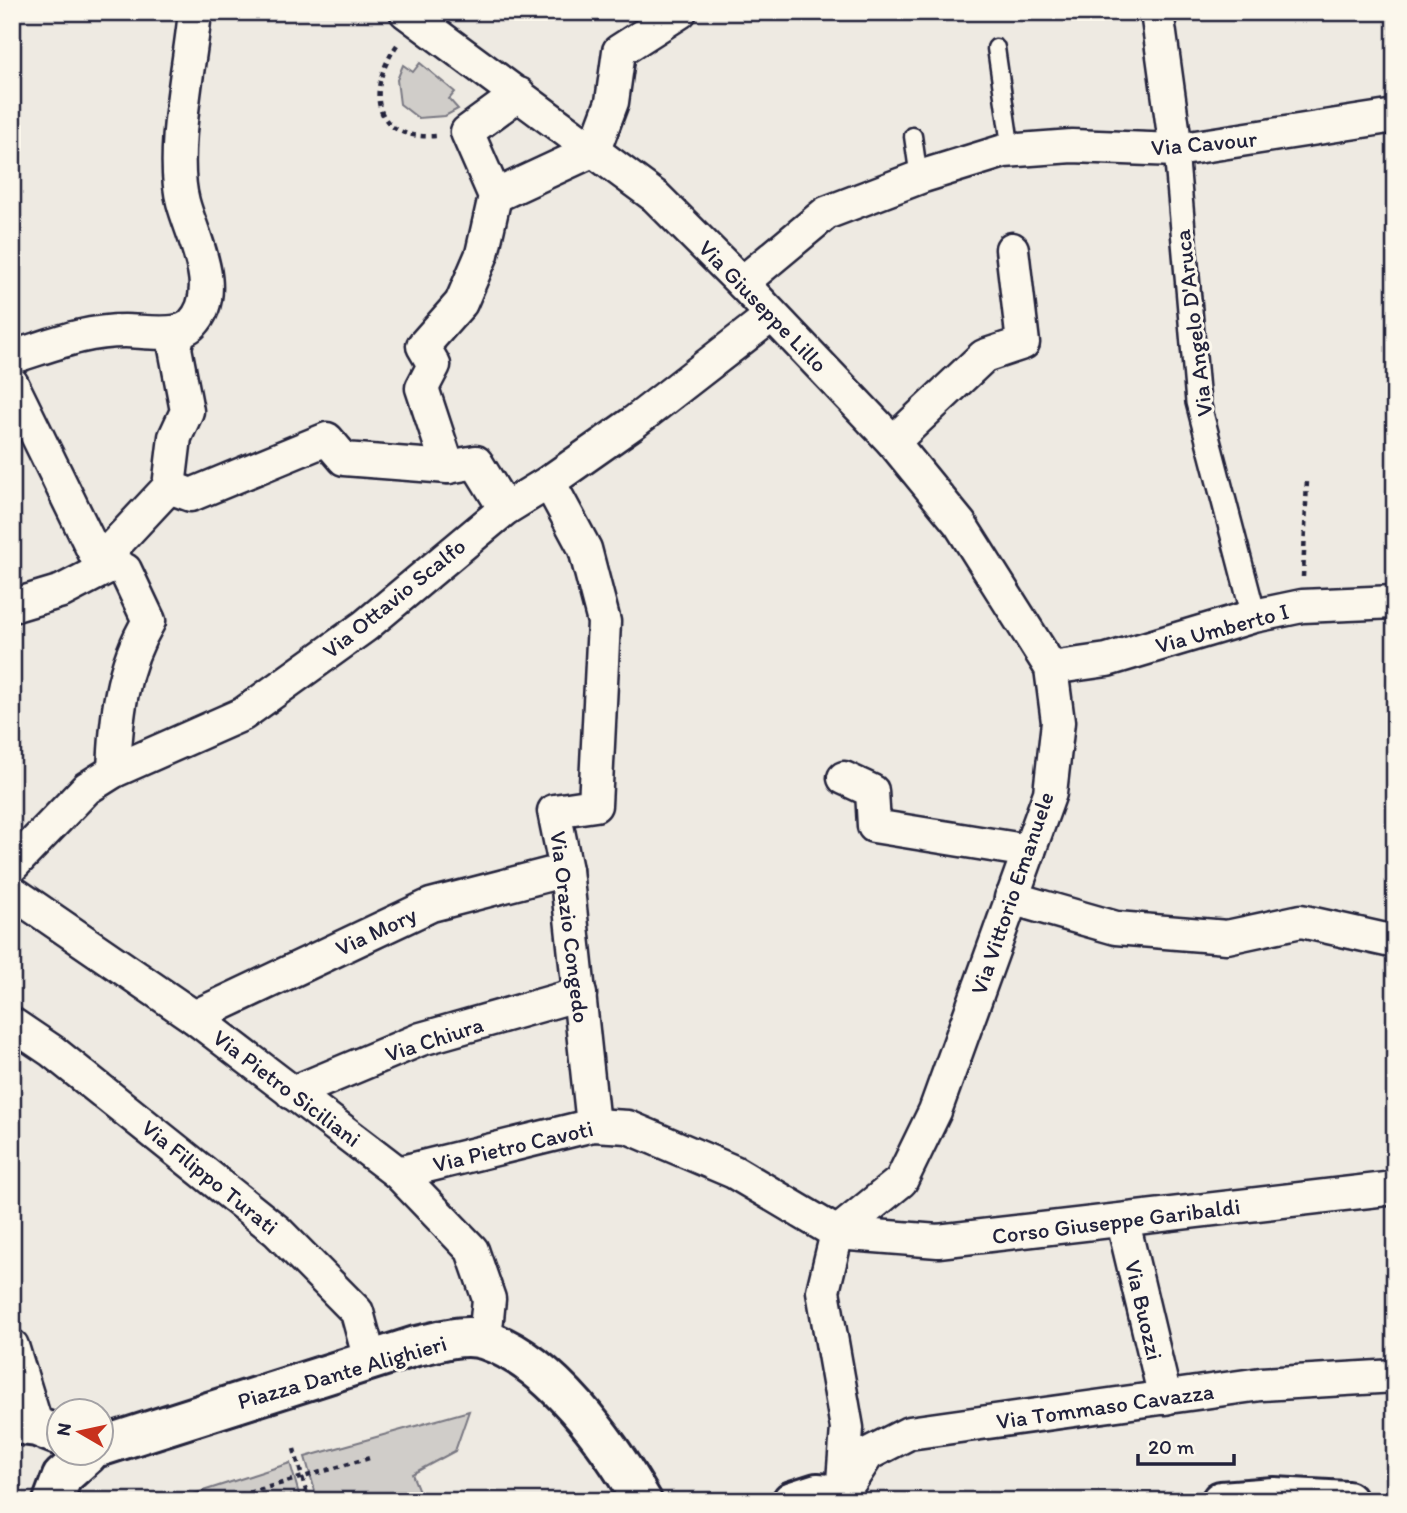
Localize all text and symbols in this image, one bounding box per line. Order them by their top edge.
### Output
street label: Via Cavour [1150,124,1258,162]
street label: Via Angelo D'Aruca [1168,228,1218,418]
street label: Via Giuseppe Lillo [693,234,833,378]
street label: Via Ottavio Scalfo [317,532,471,664]
street label: Via Umberto I [1152,597,1292,659]
street label: Via Vittorio Emanuele [964,788,1060,998]
street label: Via Orazio Congedo [544,829,596,1025]
street label: Via Mory [331,900,421,962]
street label: Via Chiura [381,1010,487,1068]
street label: Via Pietro Siciliani [208,1023,366,1153]
street label: Via Filippo Turati [136,1113,284,1241]
street label: Via Pietro Cavoti [430,1114,596,1178]
street label: Corso Giuseppe Garibaldi [990,1192,1242,1250]
street label: Via Buozzi [1119,1257,1169,1363]
street label: Piazza Dante Alighieri [234,1329,450,1415]
street label: Via Tommaso Cavazza [994,1377,1216,1435]
north arrow [46,1398,116,1468]
text: N [51,1421,76,1438]
scale bar [1138,1422,1234,1466]
text: 20 m [1148,1434,1195,1459]

